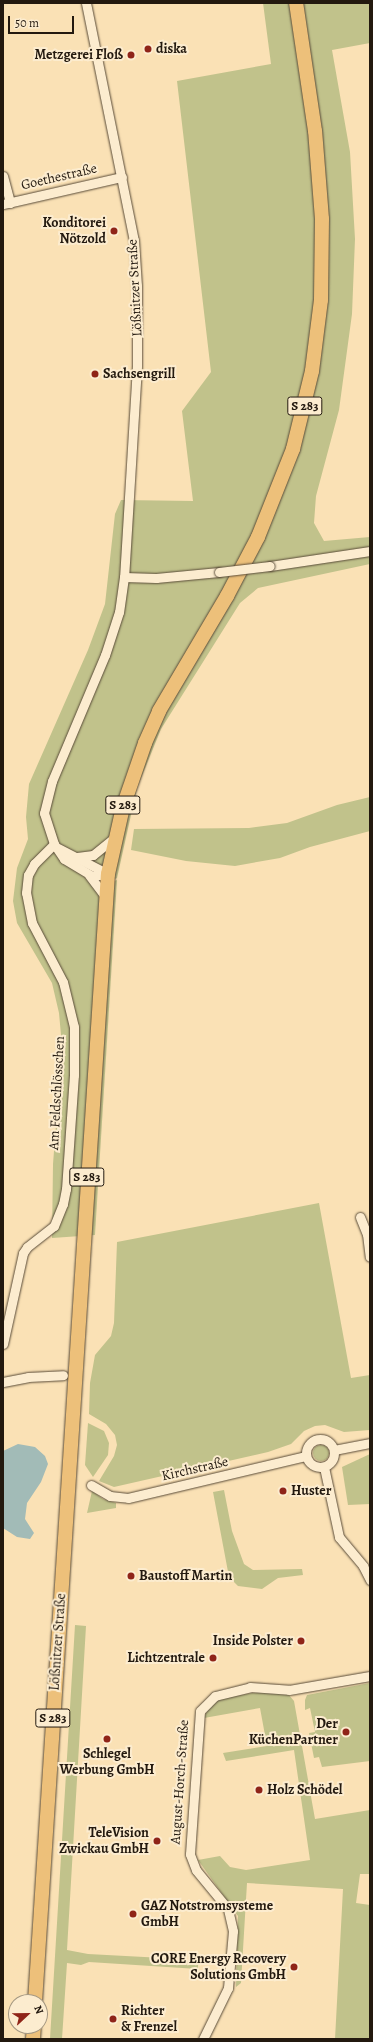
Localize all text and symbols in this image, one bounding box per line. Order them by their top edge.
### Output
scale bar [10,8,76,34]
text: 50 m [15,15,39,31]
place label: diska [156,41,187,57]
marker: diska [143,44,153,54]
place label: Metzgerei Floß [34,47,123,63]
marker: Metzgerei Floß [126,50,136,60]
street label: Goethestraße [19,160,99,194]
place label: Konditorei Nötzold [43,215,106,248]
marker: Konditorei Nötzold [109,226,119,236]
street label: Lößnitzer Straße [124,239,146,337]
place label: Sachsengrill [103,366,175,382]
marker: Sachsengrill [90,369,100,379]
road number: S 283 [287,395,323,417]
road number: S 283 [105,794,141,816]
street label: Am Feldschlösschen [46,1036,68,1150]
road number: S 283 [69,1166,105,1188]
street label: Kirchstraße [160,1453,230,1485]
place label: Huster [291,1483,332,1499]
marker: Huster [278,1486,288,1496]
place label: Baustoff Martin [139,1568,232,1584]
marker: Baustoff Martin [126,1571,136,1581]
street label: Lößnitzer Straße [46,1593,70,1691]
place label: Inside Polster [213,1633,293,1649]
marker: Inside Polster [296,1636,306,1646]
place label: Lichtzentrale [127,1650,205,1666]
marker: Lichtzentrale [208,1653,218,1663]
road number: S 283 [35,1707,71,1729]
place label: Der KüchenPartner [249,1716,338,1748]
street label: August-Horch-Straße [167,1719,193,1845]
marker: Der KüchenPartner [341,1727,351,1737]
marker: Schlegel Werbung GmbH [102,1734,112,1744]
place label: Schlegel Werbung GmbH [60,1746,154,1778]
place label: Holz Schödel [267,1782,342,1798]
marker: Holz Schödel [254,1785,264,1795]
place label: TeleVision Zwickau GmbH [59,1825,149,1858]
marker: TeleVision Zwickau GmbH [152,1836,162,1846]
place label: GAZ Notstromsysteme GmbH [141,1898,273,1930]
marker: GAZ Notstromsysteme GmbH [128,1909,138,1919]
place label: CORE Energy Recovery Solutions GmbH [151,1951,286,1984]
marker: CORE Energy Recovery Solutions GmbH [289,1962,299,1972]
north arrow [8,1994,48,2034]
text: N [30,2003,47,2016]
place label: Richter & Frenzel [121,2003,177,2036]
marker: Richter & Frenzel [108,2014,118,2024]

